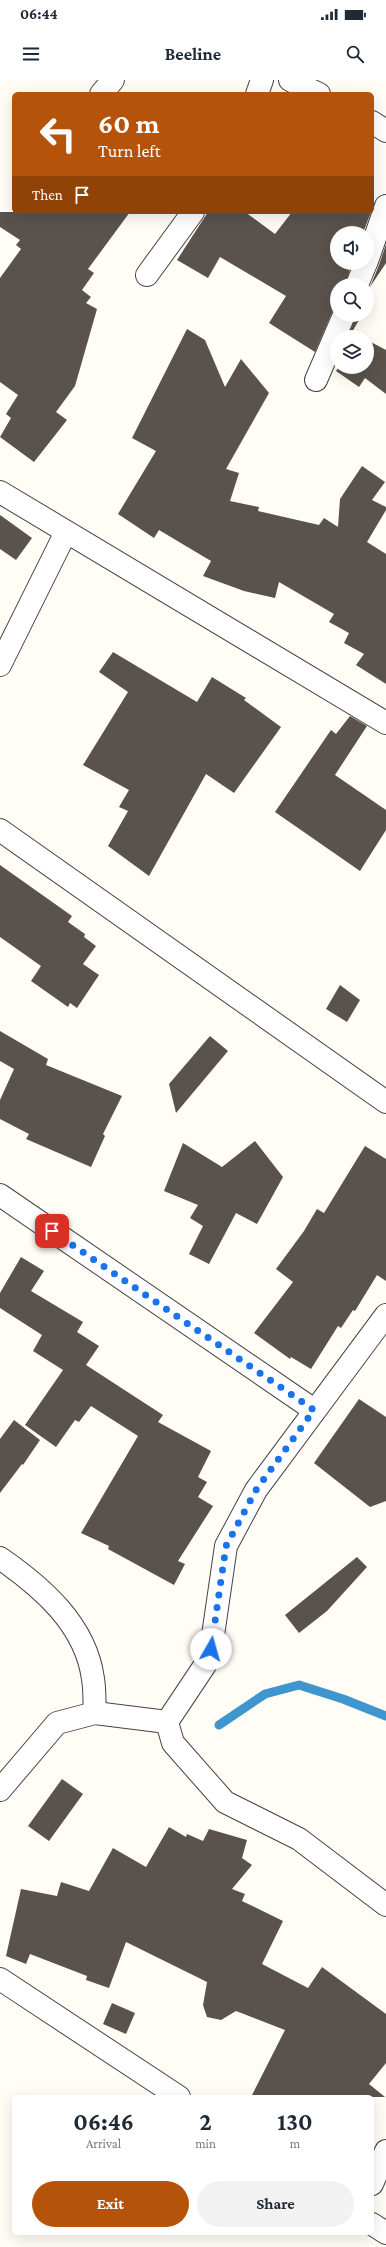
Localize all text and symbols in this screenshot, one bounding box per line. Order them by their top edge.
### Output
text: 06:44 [20,6,58,22]
icon: menu [20,43,42,65]
icon: search [344,43,366,65]
text: Beeline [165,44,221,64]
icon: left [32,108,84,160]
text: 60 m [98,108,159,139]
text: Turn left [98,141,161,161]
icon: arrive [71,184,93,206]
text: Then [32,187,63,203]
map controls [330,226,374,374]
button: sound [330,226,374,270]
button: search [330,278,374,322]
button: layers [330,330,374,374]
pin [35,1214,69,1248]
icon: arrive [41,1220,63,1242]
position arrow [190,1628,232,1670]
text: 06:46 [73,2108,134,2135]
text: 2 [199,2108,212,2135]
text: 130 [277,2108,313,2135]
text: Arrival [86,2136,121,2151]
text: min [195,2136,216,2151]
text: m [290,2136,300,2151]
button: Exit [32,2181,189,2227]
button: Share [197,2181,354,2227]

